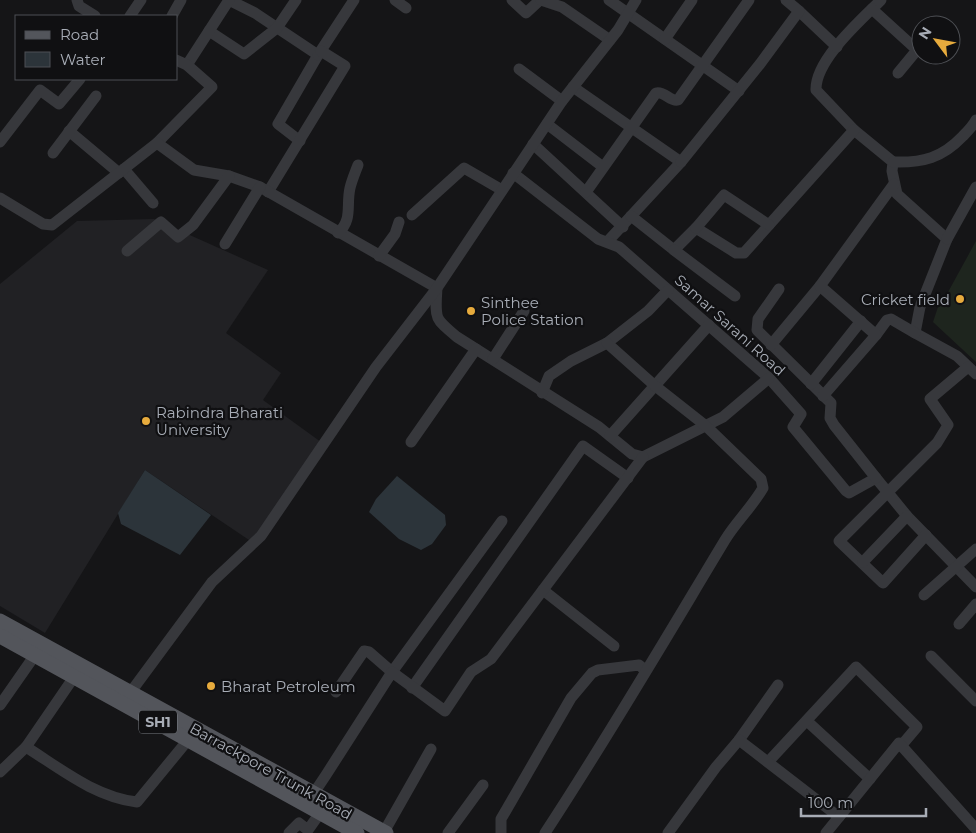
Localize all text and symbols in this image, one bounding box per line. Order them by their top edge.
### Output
legend [15,15,178,80]
north arrow [911,15,961,65]
text: N [914,24,936,43]
text: Road [60,25,99,44]
text: Water [60,50,106,69]
street label: Samar Sarani Road [671,270,789,380]
place label: Cricket field [861,290,950,309]
place label: Sinthee Police Station [481,293,584,329]
marker: Cricket field [954,293,966,305]
marker: Sinthee Police Station [465,305,477,317]
place label: Rabindra Bharati University [156,403,283,439]
marker: Rabindra Bharati University [140,415,152,427]
place label: Bharat Petroleum [221,677,356,696]
marker: Bharat Petroleum [205,680,217,692]
road number: SH1 [139,710,177,734]
street label: Barrackpore Trunk Road [187,718,355,824]
scale bar [801,786,926,818]
text: 100 m [808,793,853,812]

